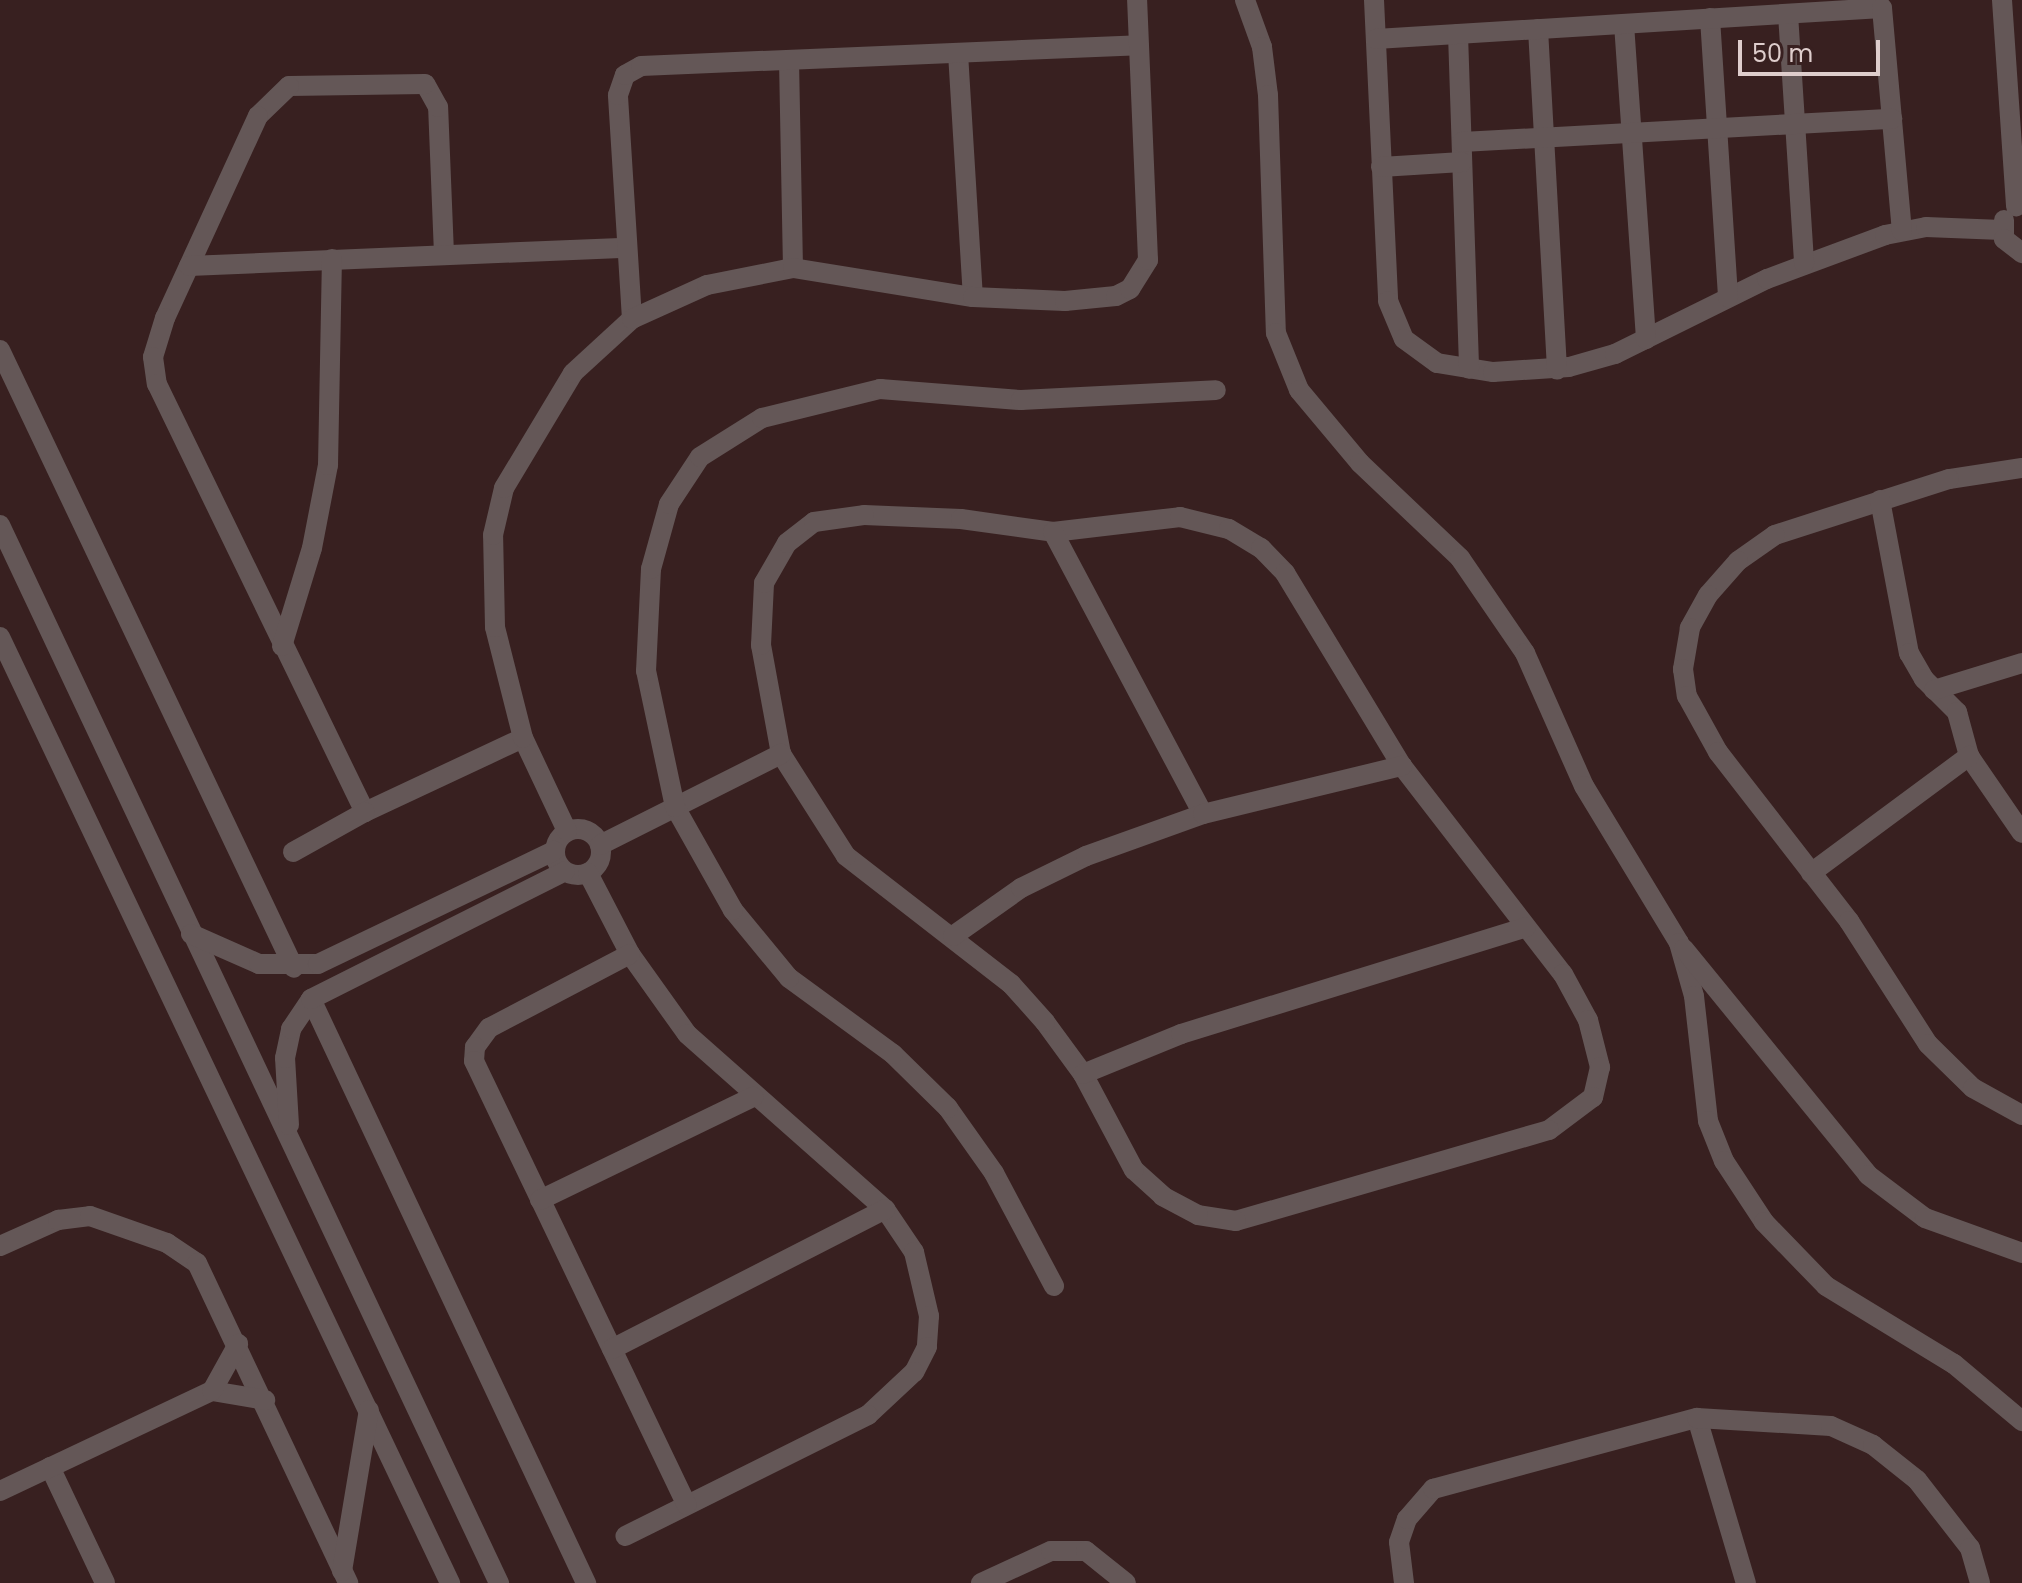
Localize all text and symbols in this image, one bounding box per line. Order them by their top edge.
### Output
scale bar [1742,24,1884,74]
text: 50 m [1752,37,1813,70]

